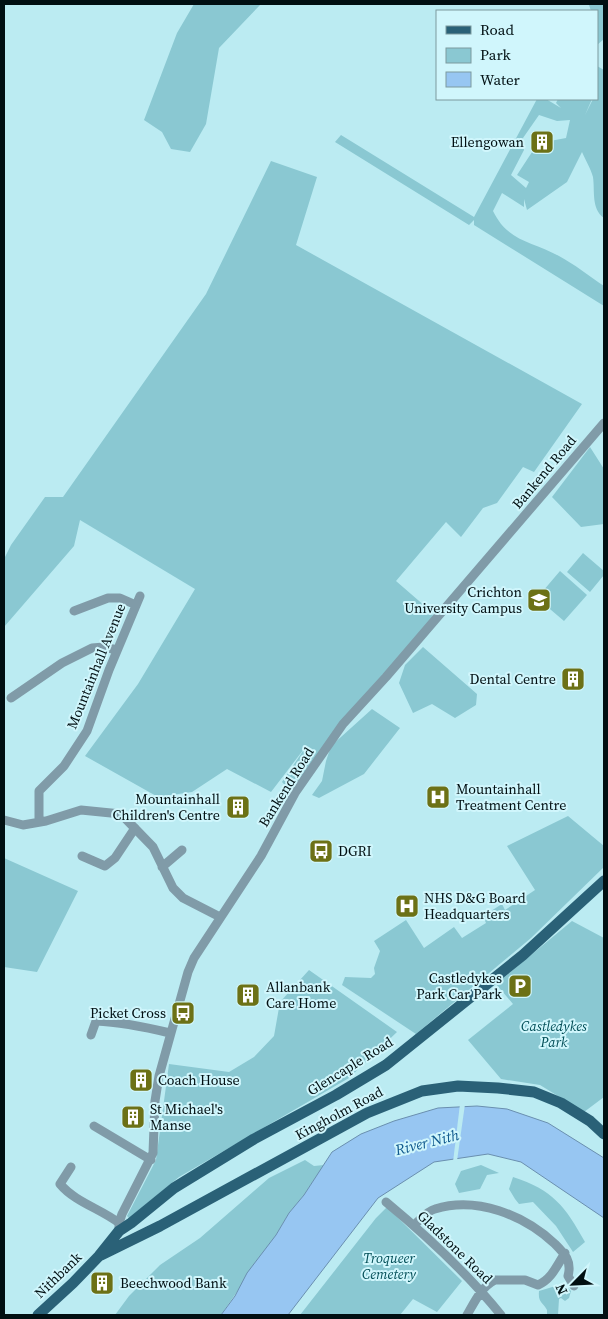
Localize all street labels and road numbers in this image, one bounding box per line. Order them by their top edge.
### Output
street label: Bankend Road [507,431,581,513]
street label: Mountainhall Avenue [62,600,130,732]
street label: Bankend Road [254,743,318,831]
street label: Glencaple Road [303,1032,397,1100]
street label: Kingholm Road [292,1081,386,1145]
street label: Gladstone Road [413,1206,497,1288]
street label: Nithbank [30,1247,86,1303]

